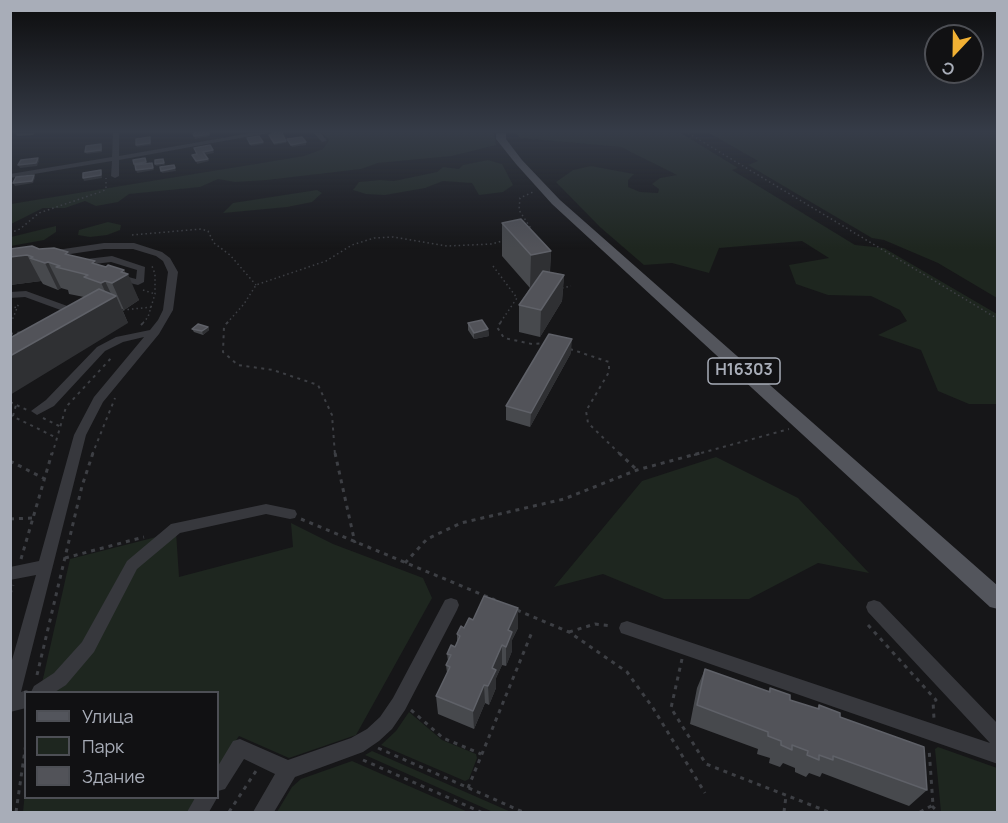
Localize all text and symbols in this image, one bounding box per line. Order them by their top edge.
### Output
north arrow [924,24,984,84]
text: С [938,56,958,81]
road number: Н16303 [708,358,780,384]
legend [24,691,219,799]
text: Улица [82,704,134,728]
text: Парк [82,734,124,758]
text: Здание [82,764,145,788]

